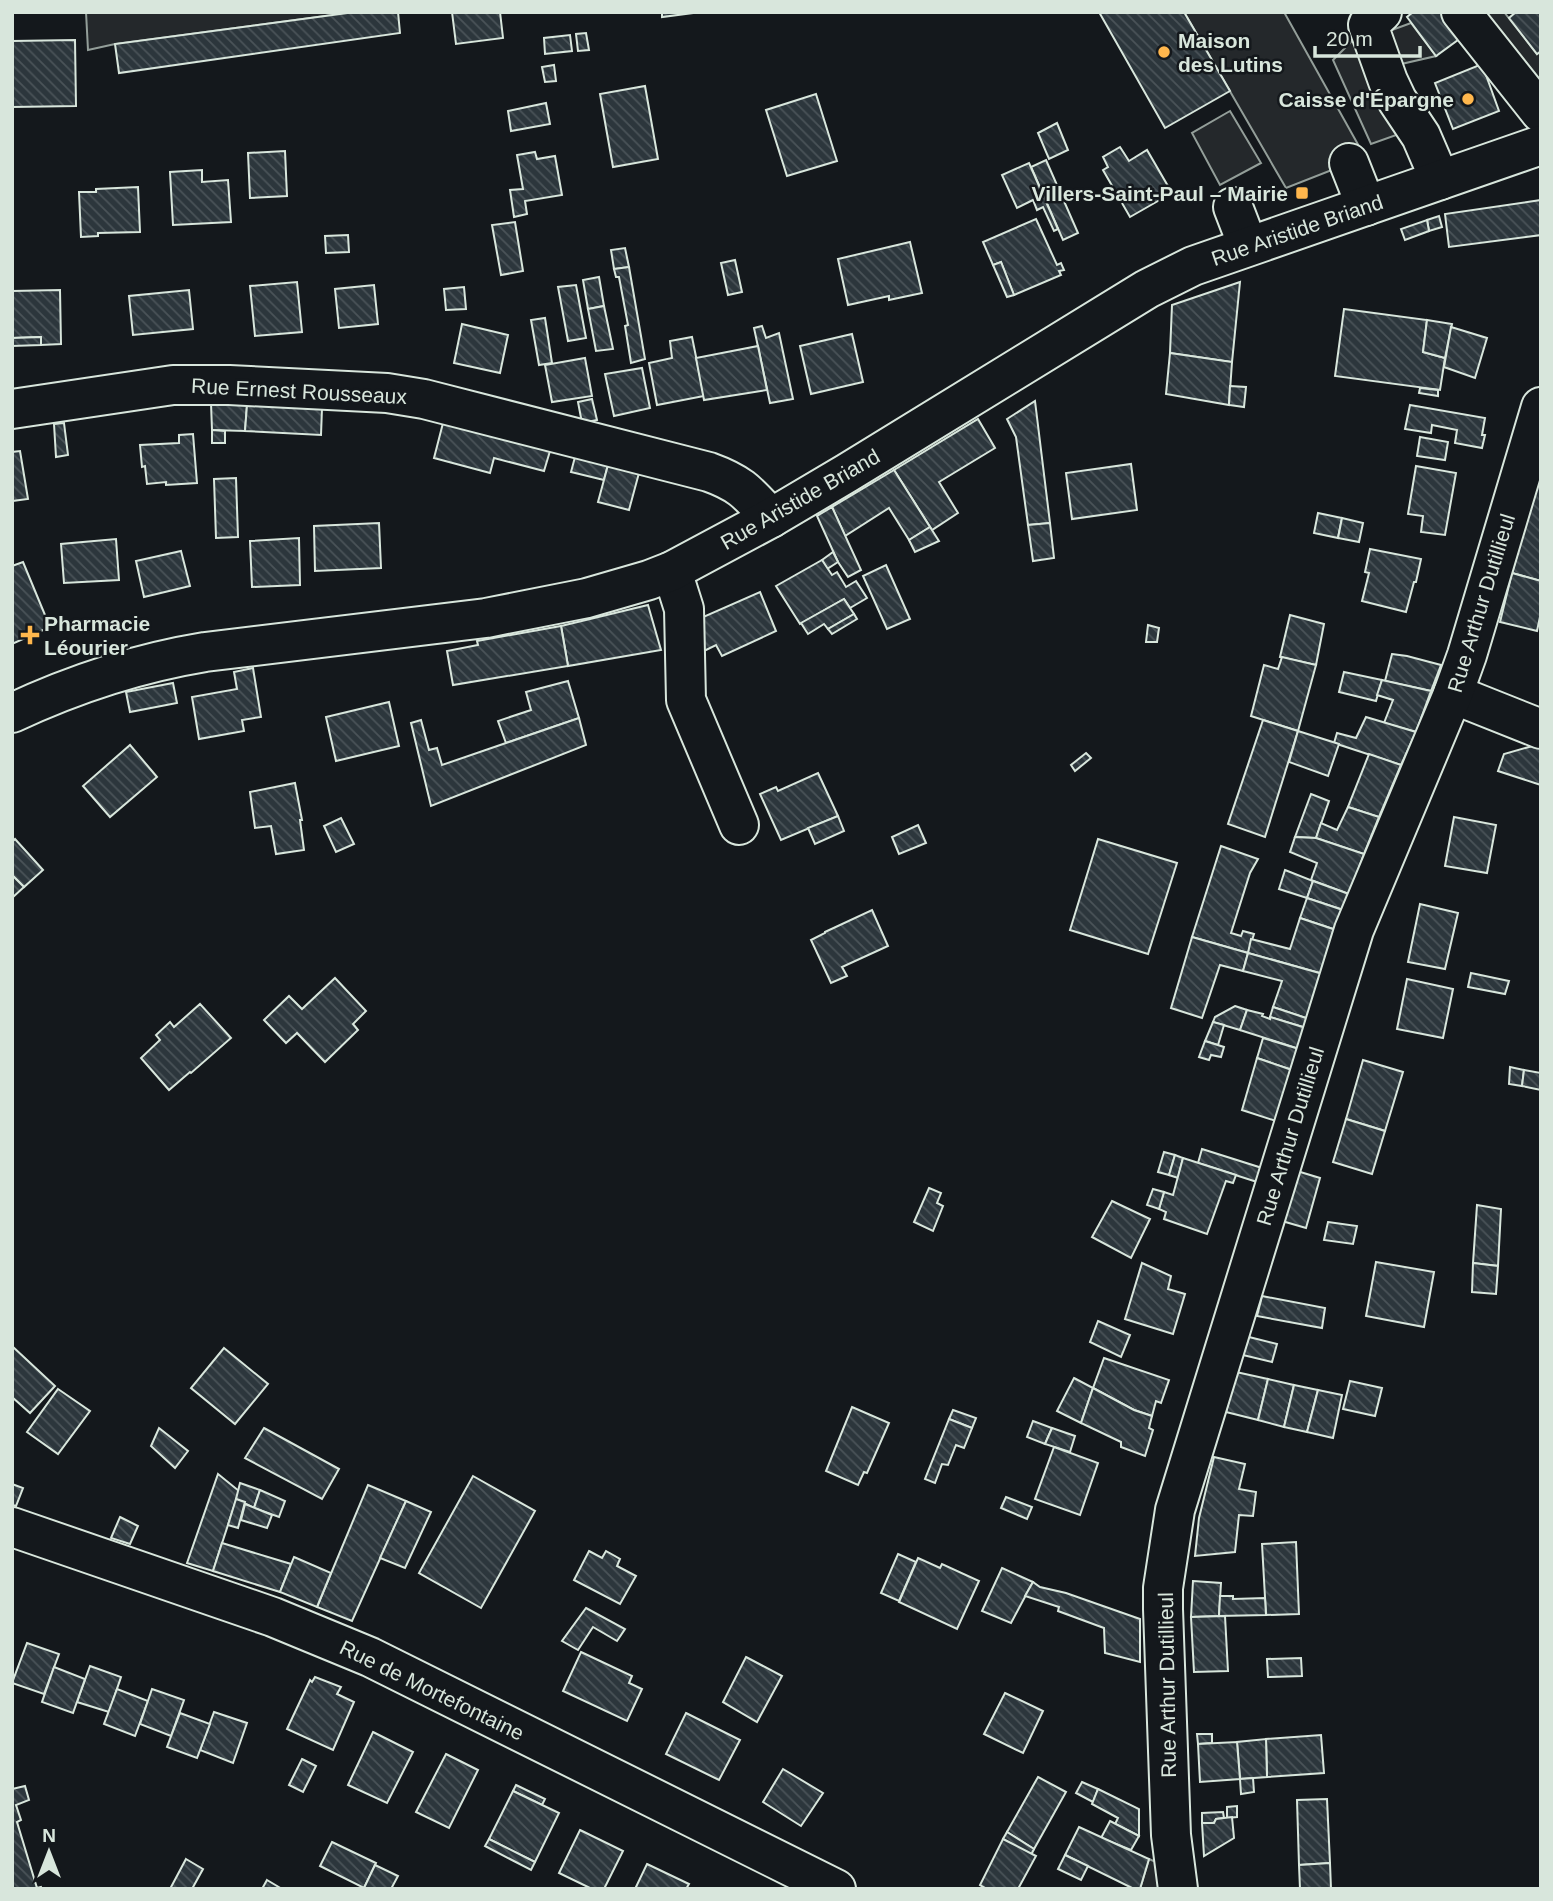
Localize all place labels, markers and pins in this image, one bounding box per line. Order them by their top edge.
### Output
place label: Maison des Lutins [1178,29,1283,76]
marker: Maison des Lutins [1156,44,1172,60]
place label: Caisse d'Épargne [1279,88,1454,111]
marker: Caisse d'Épargne [1460,91,1476,107]
place label: Villers-Saint-Paul – Mairie [1032,182,1288,205]
marker: Villers-Saint-Paul – Mairie [1294,185,1310,201]
place label: Pharmacie Léourier [44,612,150,659]
marker: Pharmacie Léourier [22,627,38,643]

